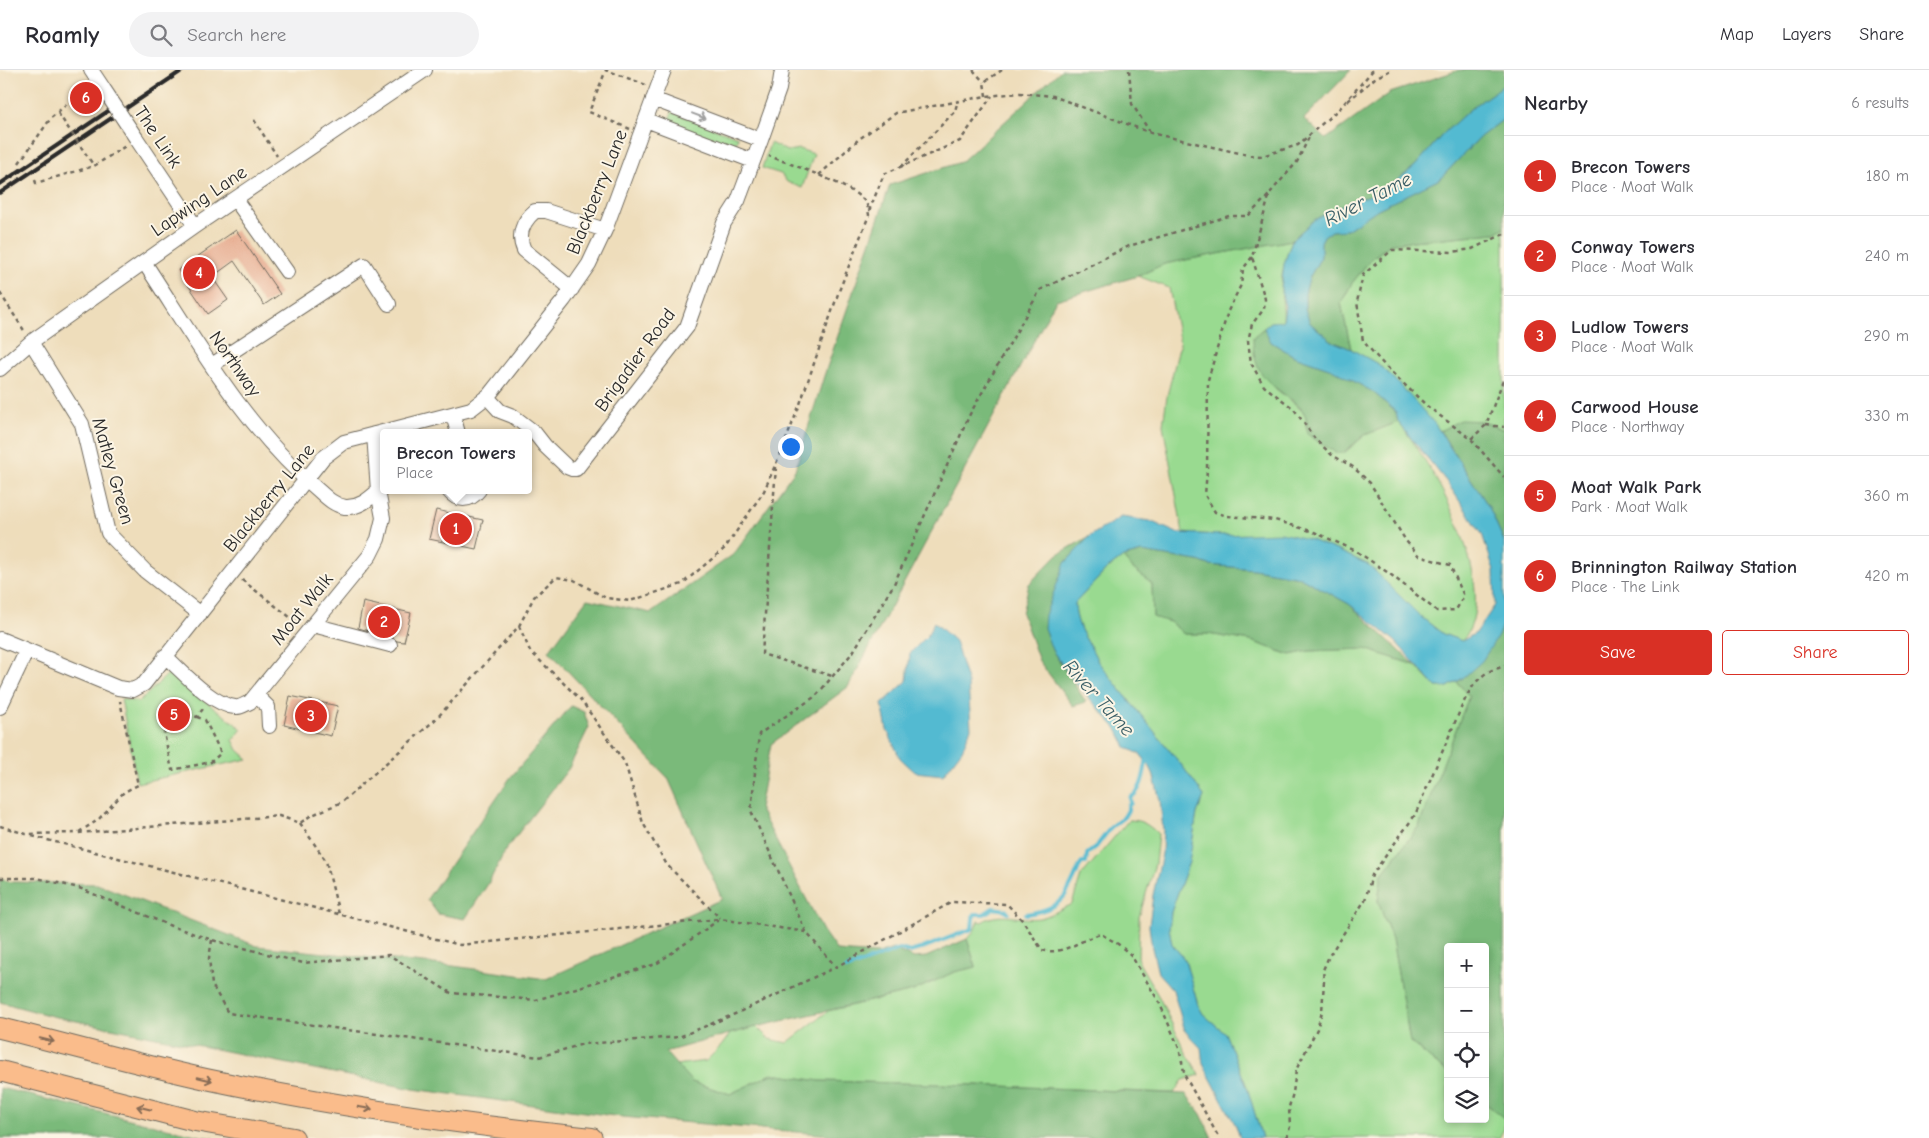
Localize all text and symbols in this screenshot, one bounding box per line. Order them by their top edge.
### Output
search box [129,12,479,57]
text: Roamly [25,21,99,49]
icon: search [147,21,175,49]
text: Search here [187,24,286,46]
text: Map [1720,24,1754,45]
text: Layers [1782,24,1831,45]
text: Share [1859,24,1904,45]
pin: 6 [70,79,102,117]
text: Nearby [1524,91,1588,115]
text: 6 results [1851,94,1909,112]
street label: The Link [129,102,187,173]
one-way arrow [691,112,706,121]
street label: Blackberry Lane [562,126,632,258]
text: Brecon Towers [1571,156,1690,178]
street label: Lapwing Lane [147,161,251,241]
water label: River Tame [1320,167,1416,231]
text: 1 [1537,167,1543,185]
text: 180 m [1866,167,1909,185]
text: Place · Moat Walk [1571,178,1693,196]
text: Conway Towers [1571,236,1695,258]
text: 2 [1536,247,1544,265]
text: 240 m [1865,247,1909,265]
pin: 4 [183,254,215,292]
text: Place · Moat Walk [1571,258,1693,276]
street label: Brigadier Road [590,304,680,416]
text: Ludlow Towers [1571,316,1688,338]
street label: Northway [204,327,266,401]
text: 3 [1536,327,1544,345]
text: 290 m [1864,327,1909,345]
text: Place · Moat Walk [1571,338,1693,356]
text: Carwood House [1571,396,1698,418]
text: 4 [1536,407,1544,425]
text: 330 m [1864,407,1909,425]
street label: Matley Green [87,415,139,527]
text: Place · Northway [1571,418,1684,436]
popup [380,429,532,494]
your location [778,434,804,460]
street label: Blackberry Lane [219,440,319,556]
text: Brecon Towers [397,442,515,464]
text: Place [397,464,433,482]
text: Moat Walk Park [1571,476,1701,498]
text: 5 [1536,487,1544,505]
text: 360 m [1864,487,1909,505]
text: Park · Moat Walk [1571,498,1687,516]
pin: 1 [440,510,472,548]
text: Brinnington Railway Station [1571,556,1797,578]
text: 6 [1536,567,1544,585]
text: 420 m [1865,567,1909,585]
street label: Moat Walk [266,568,338,649]
text: Place · The Link [1571,578,1679,596]
pin: 2 [368,603,400,641]
button: Save [1524,630,1712,675]
button: Share [1722,630,1909,675]
water label: River Tame [1059,655,1139,741]
pin: 5 [158,696,190,734]
pin: 3 [295,697,327,735]
map controls [1444,943,1489,1123]
button: + [1444,943,1489,988]
button: − [1444,988,1489,1033]
button: locate [1444,1033,1489,1078]
one-way arrow [39,1036,55,1045]
one-way arrow [197,1075,213,1084]
button: layers [1444,1078,1489,1123]
one-way arrow [136,1102,152,1112]
one-way arrow [356,1104,372,1114]

